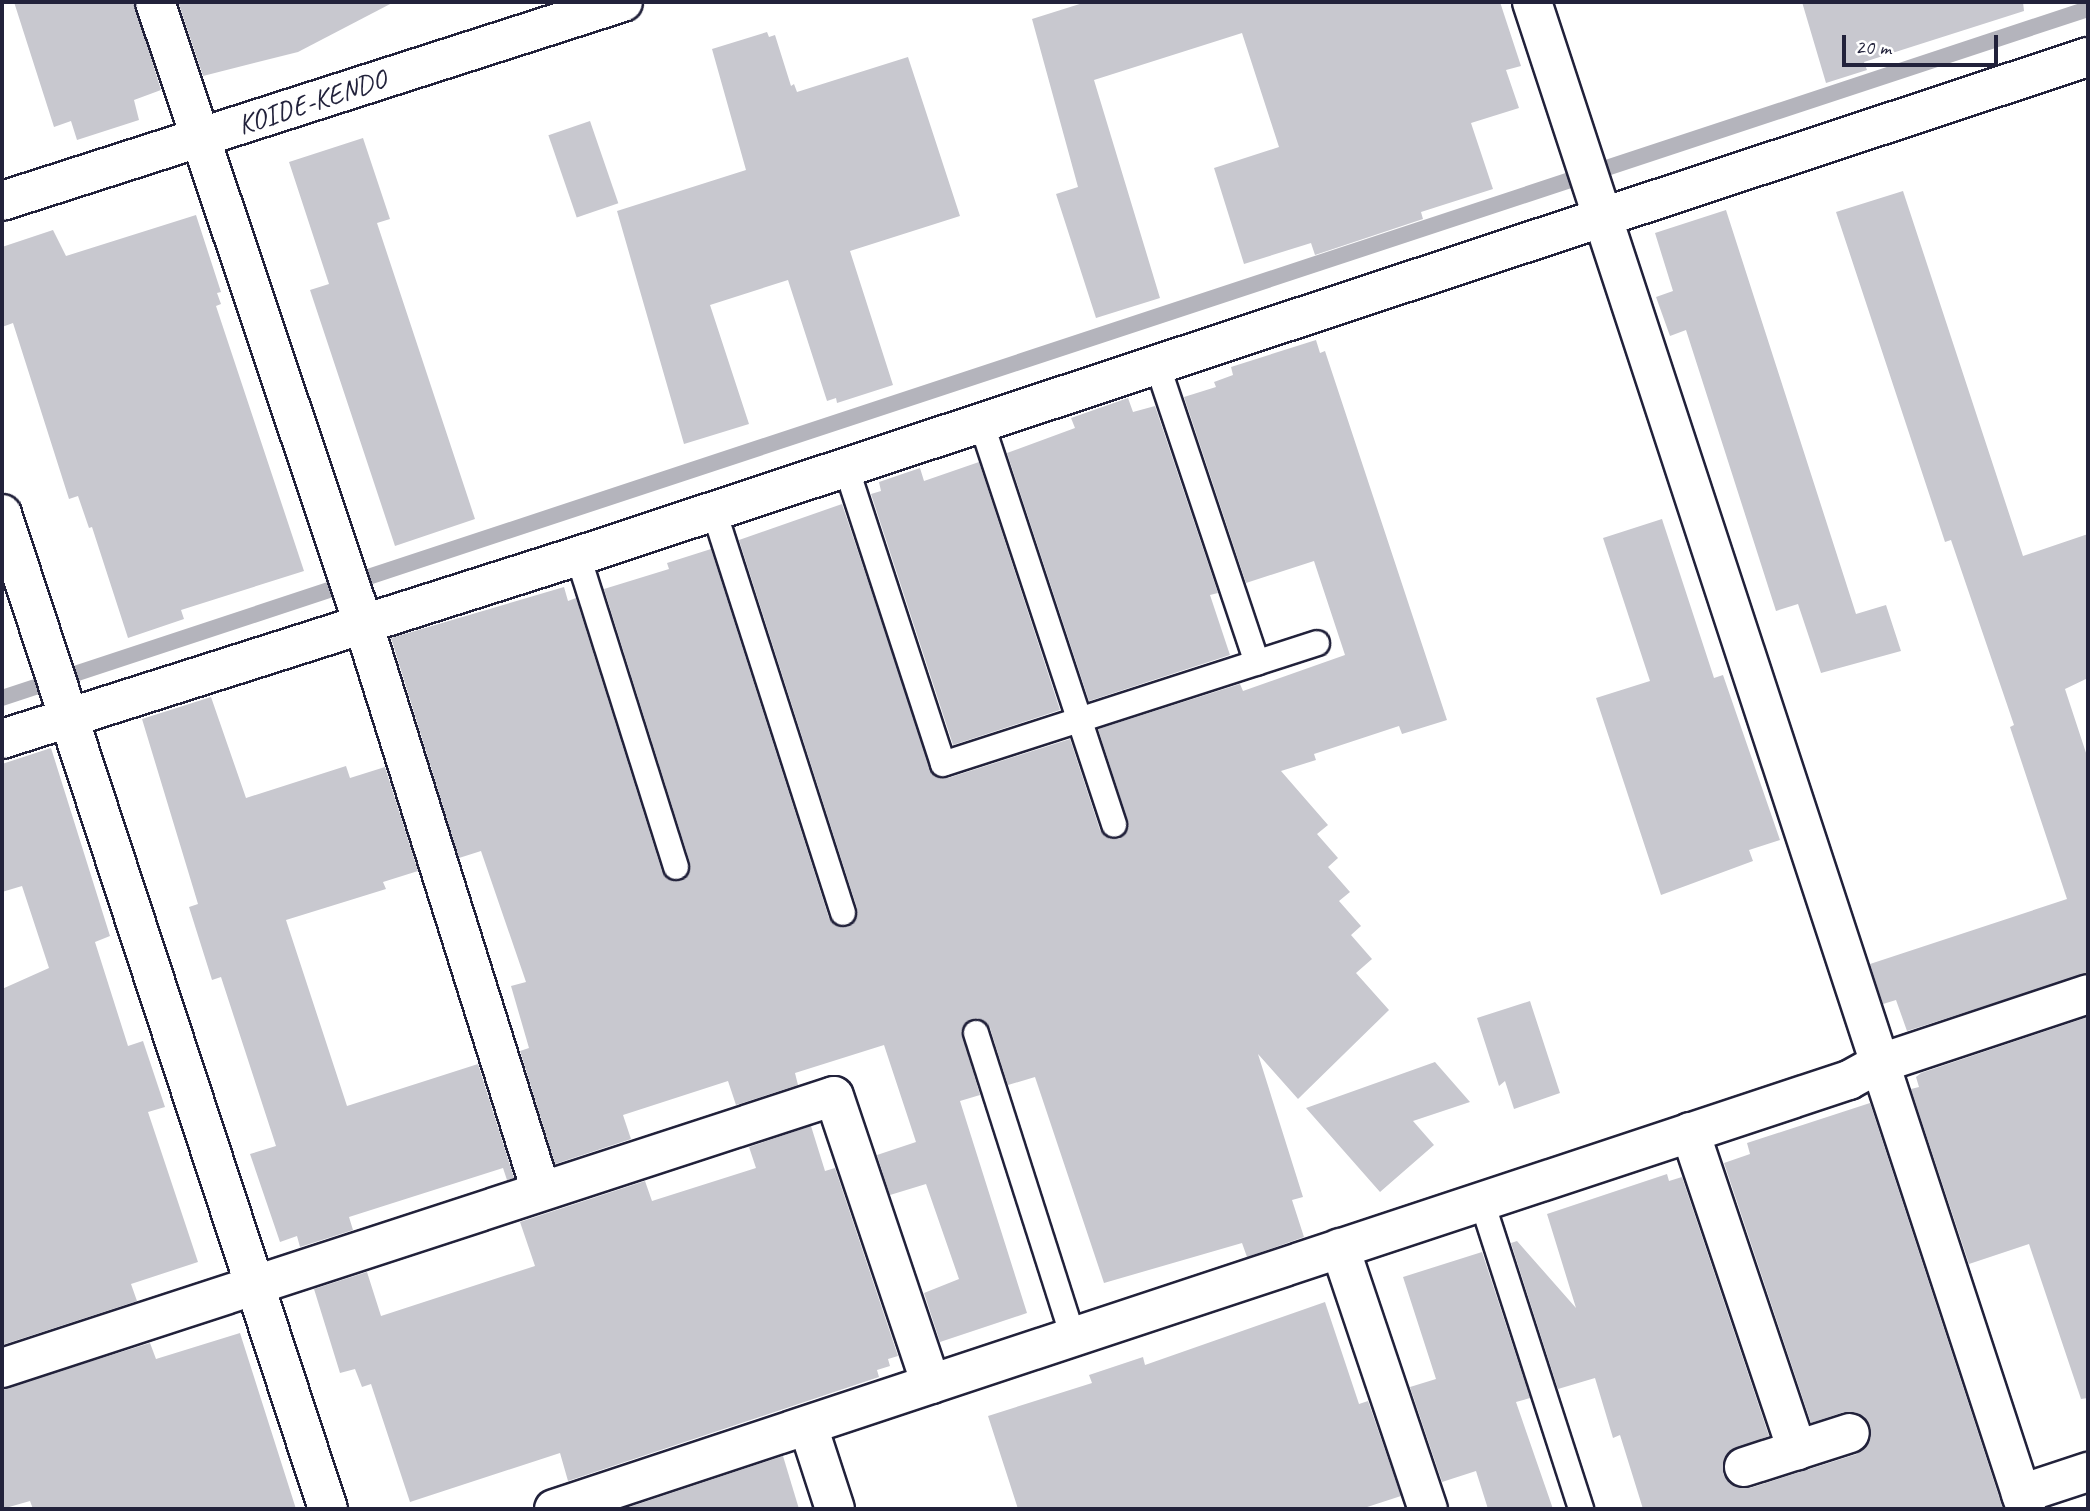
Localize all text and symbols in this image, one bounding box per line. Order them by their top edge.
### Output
scale bar [1845,21,2001,65]
text: 20 m [1855,34,1891,60]
street label: KOIDE-KENDO [234,62,390,142]

